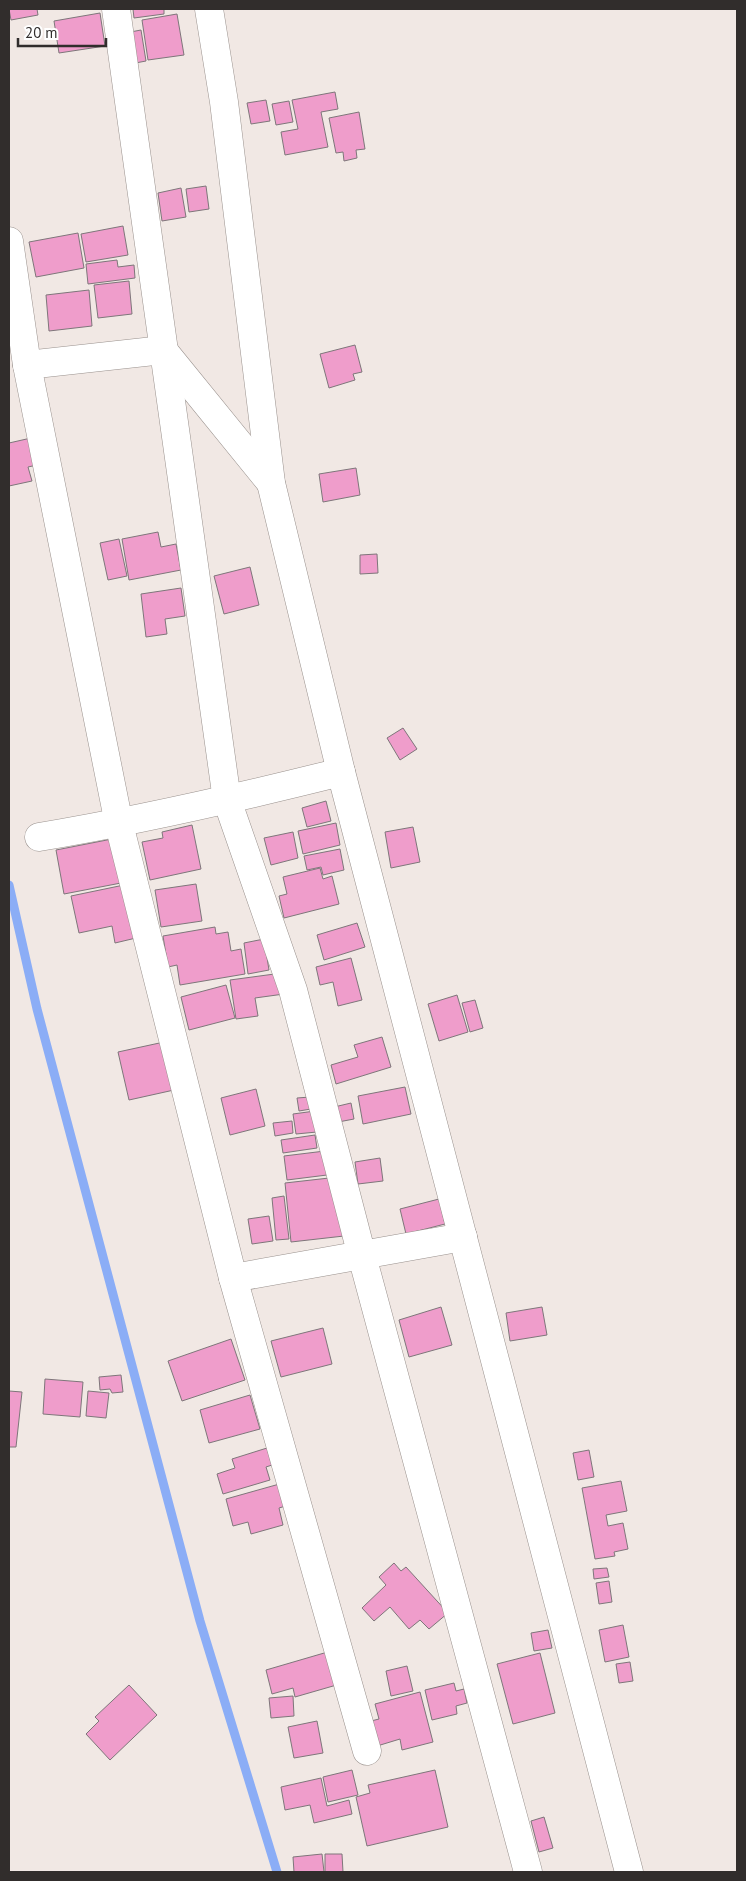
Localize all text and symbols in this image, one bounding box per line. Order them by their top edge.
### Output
scale bar [18,15,105,47]
text: 20 m [25,23,58,42]

